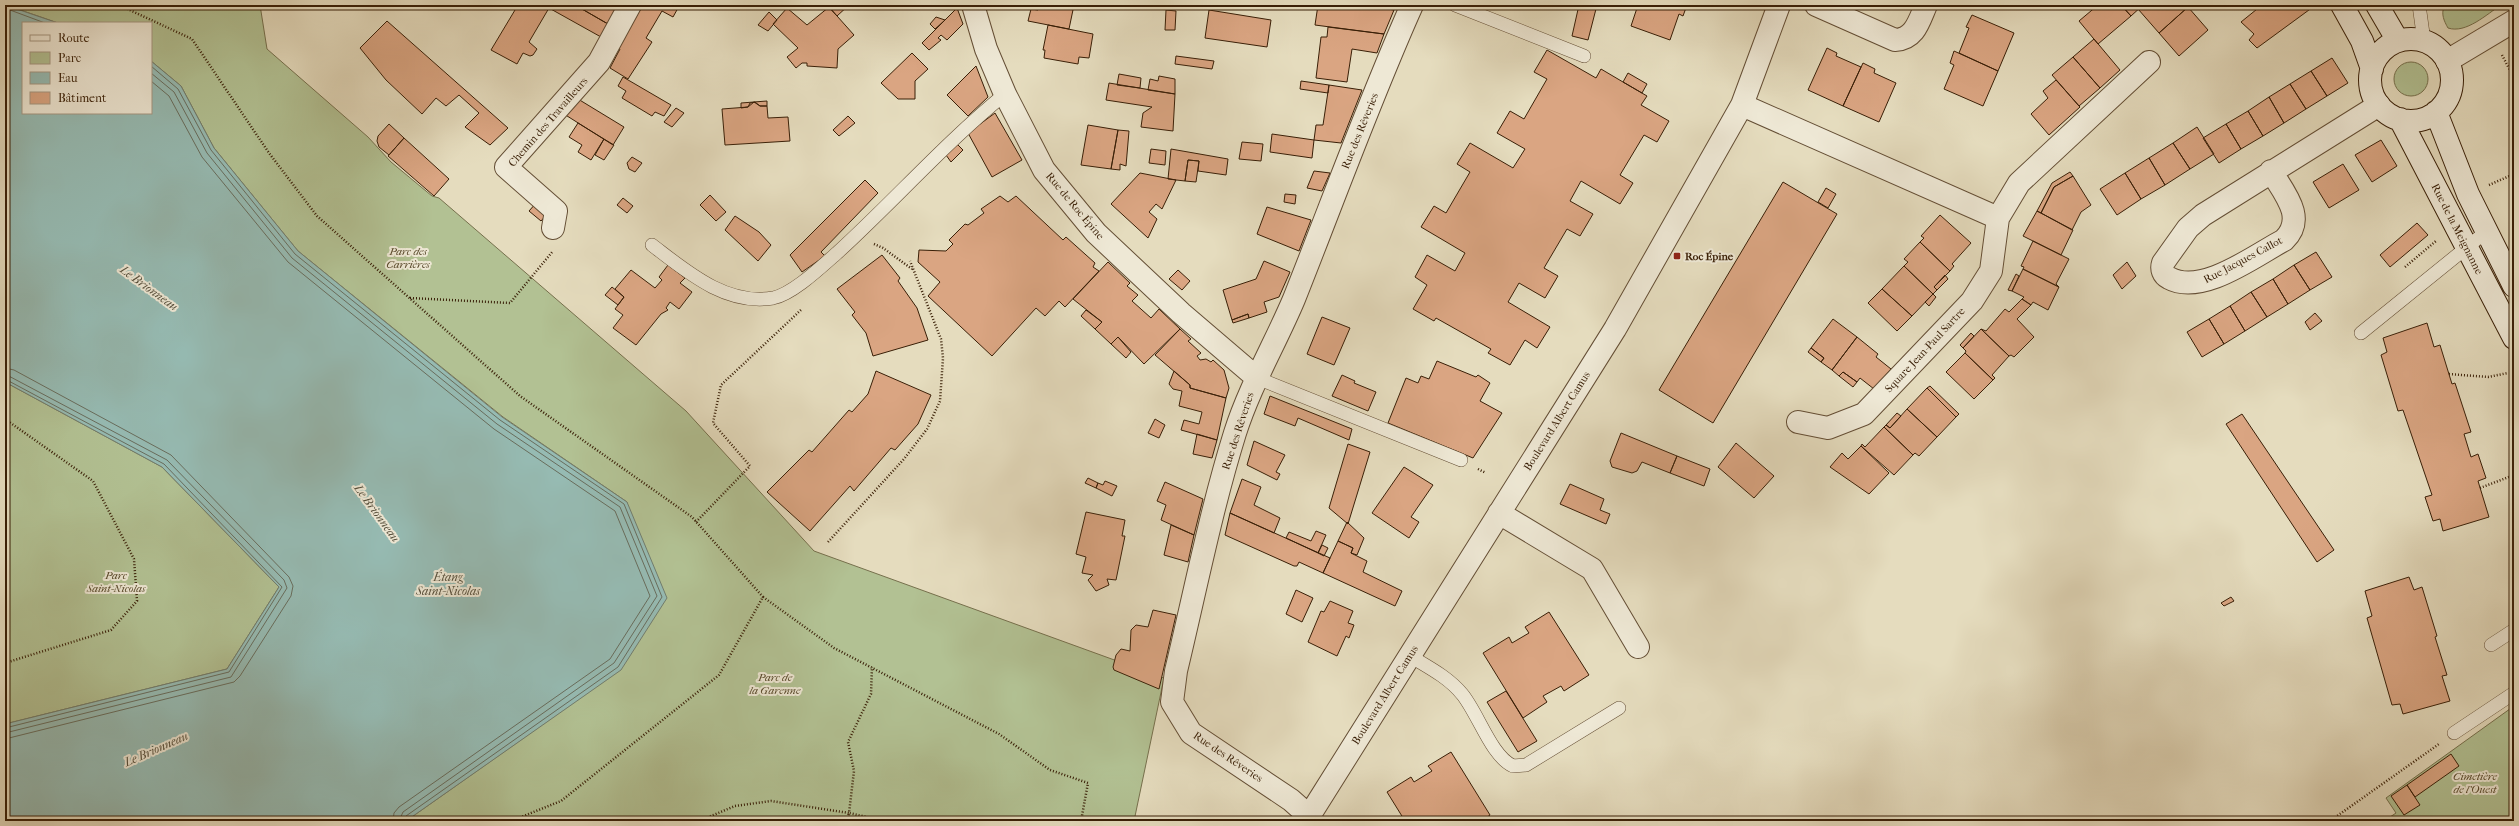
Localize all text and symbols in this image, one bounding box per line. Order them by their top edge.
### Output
legend [22,22,152,114]
text: Route [58,31,90,45]
text: Parc [58,51,81,65]
text: Eau [58,71,78,85]
street label: Chemin des Travailleurs [506,75,590,169]
text: Bâtiment [58,91,107,105]
street label: Rue des Rêveries [1339,91,1381,171]
street label: Rue de Roc Épine [1043,170,1107,243]
street label: Rue de la Meignanne [2428,181,2486,277]
street label: Rue Jacques Callot [2201,234,2285,286]
park label: Parc des Carrières [386,245,430,271]
place label: Roc Épine [1685,250,1734,263]
marker: Roc Épine [1672,251,1682,261]
water label: Le Brionneau [117,262,181,314]
street label: Square Jean-Paul Sartre [1882,304,1968,395]
street label: Boulevard Albert Camus [1521,369,1593,473]
street label: Rue des Rêveries [1219,391,1257,471]
water label: Le Brionneau [351,481,403,545]
park label: Parc Saint-Nicolas [86,569,146,595]
water label: Étang Saint-Nicolas [415,569,480,598]
street label: Boulevard Albert Camus [1349,643,1421,747]
park label: Parc de la Garenne [749,671,801,697]
water label: Le Brionneau [121,729,190,770]
street label: Rue des Rêveries [1191,729,1265,785]
park label: Cimetière de l'Ouest [2453,770,2498,796]

